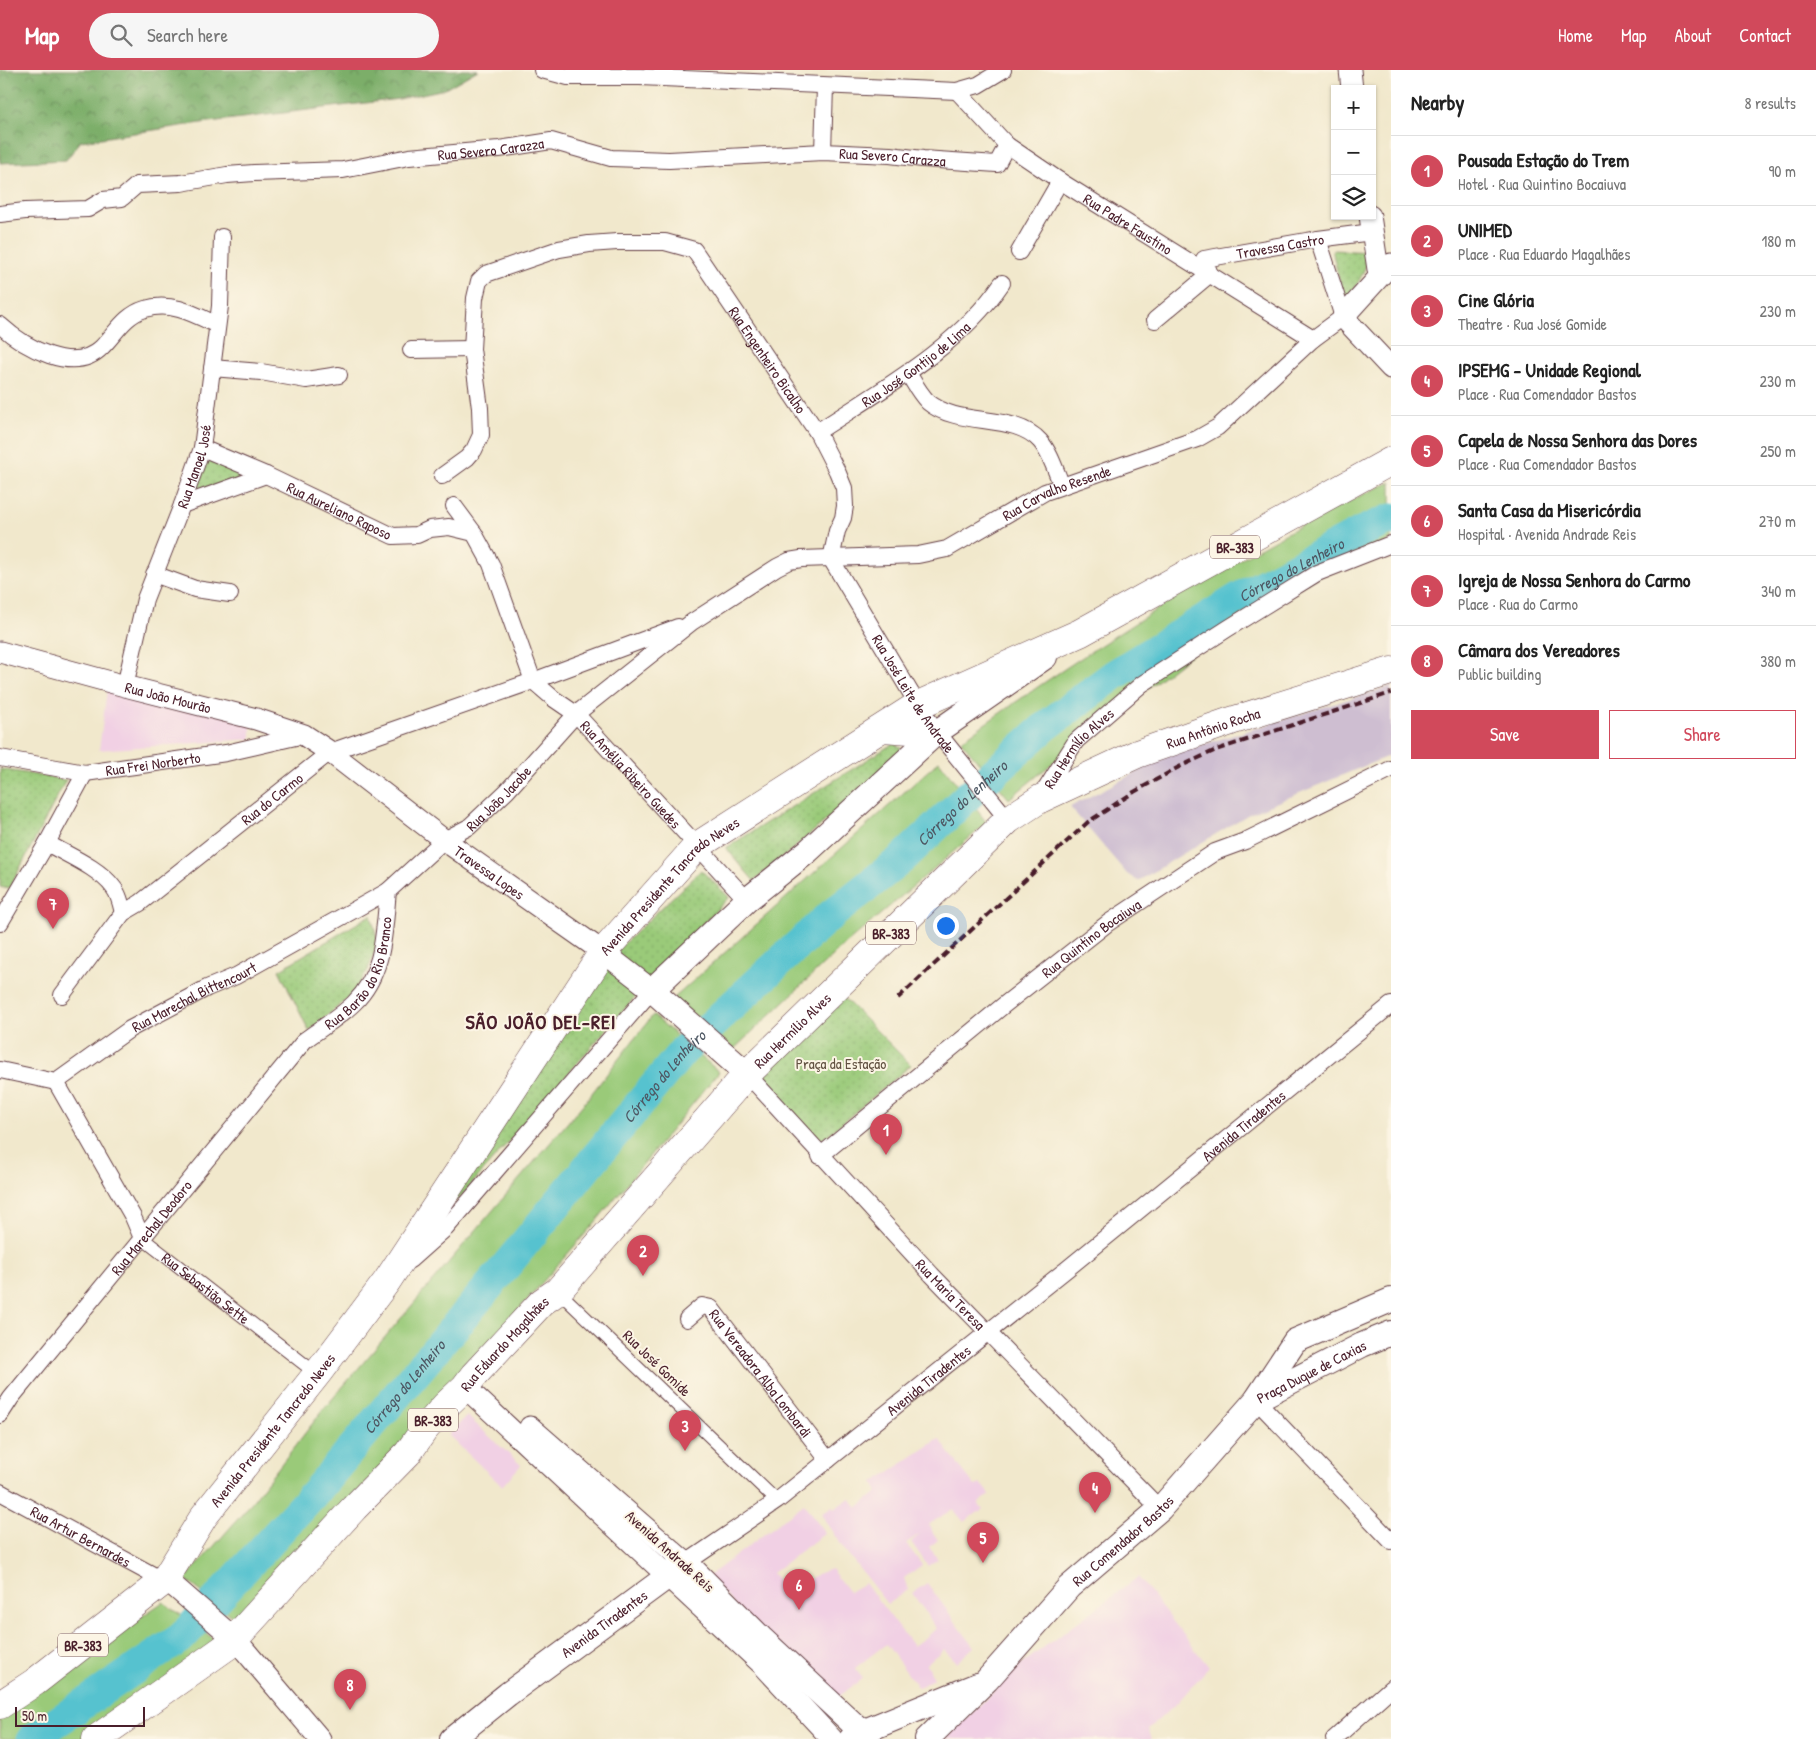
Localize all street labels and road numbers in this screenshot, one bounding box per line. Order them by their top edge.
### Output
street label: Rua Severo Carazza [437,132,545,165]
street label: Rua Severo Carazza [839,142,947,171]
street label: Rua Padre Faustino [1080,188,1177,259]
street label: Travessa Castro [1235,228,1325,264]
street label: Rua Engenheiro Bicalho [724,302,812,417]
street label: Rua José Gontijo de Lima [857,316,975,411]
street label: Rua Manoel José [171,423,215,511]
street label: Rua Carvalho Resende [998,459,1113,525]
street label: Rua Aureliano Raposo [284,476,395,544]
road number: BR-383 [1210,536,1260,558]
street label: Rua José Leite de Andrade [868,630,960,757]
street label: Rua João Mourão [123,676,213,718]
street label: Rua Antônio Rocha [1163,702,1263,754]
street label: Rua Hermílio Alves [1038,703,1118,792]
street label: Rua Amélia Ribeiro Guedes [576,715,687,833]
street label: Rua Frei Norberto [104,746,202,780]
street label: Rua João Jacobe [461,761,536,836]
street label: Rua do Carmo [236,767,307,830]
street label: Avenida Presidente Tancredo Neves [595,811,743,960]
street label: Travessa Lopes [450,840,529,904]
street label: Rua Quintino Bocaiuva [1037,894,1145,982]
street label: Rua Barão do Rio Branco [320,916,396,1034]
road number: BR-383 [866,921,916,944]
street label: Rua Marechal Bittencourt [128,956,261,1037]
street label: Rua Hermílio Alves [749,987,835,1073]
street label: Avenida Tiradentes [1197,1085,1290,1166]
street label: Rua Marechal Deodoro [106,1175,196,1279]
street label: Rua Sebastião Sette [158,1247,254,1329]
street label: Rua Maria Teresa [911,1254,990,1335]
street label: Rua Eduardo Magalhães [455,1290,553,1396]
street label: Rua Vereadora Alba Lombardi [705,1304,817,1442]
street label: Rua José Gomide [618,1325,696,1401]
street label: Praça Duque de Caxias [1253,1334,1369,1408]
street label: Avenida Tiradentes [882,1340,975,1420]
street label: Avenida Presidente Tancredo Neves [205,1349,340,1511]
road number: BR-383 [408,1408,458,1432]
street label: Rua Comendador Bastos [1067,1490,1178,1591]
street label: Rua Artur Bernardes [27,1500,135,1572]
street label: Avenida Andrade Reis [621,1505,719,1597]
street label: Avenida Tiradentes [557,1584,652,1662]
road number: BR-383 [58,1634,108,1656]

